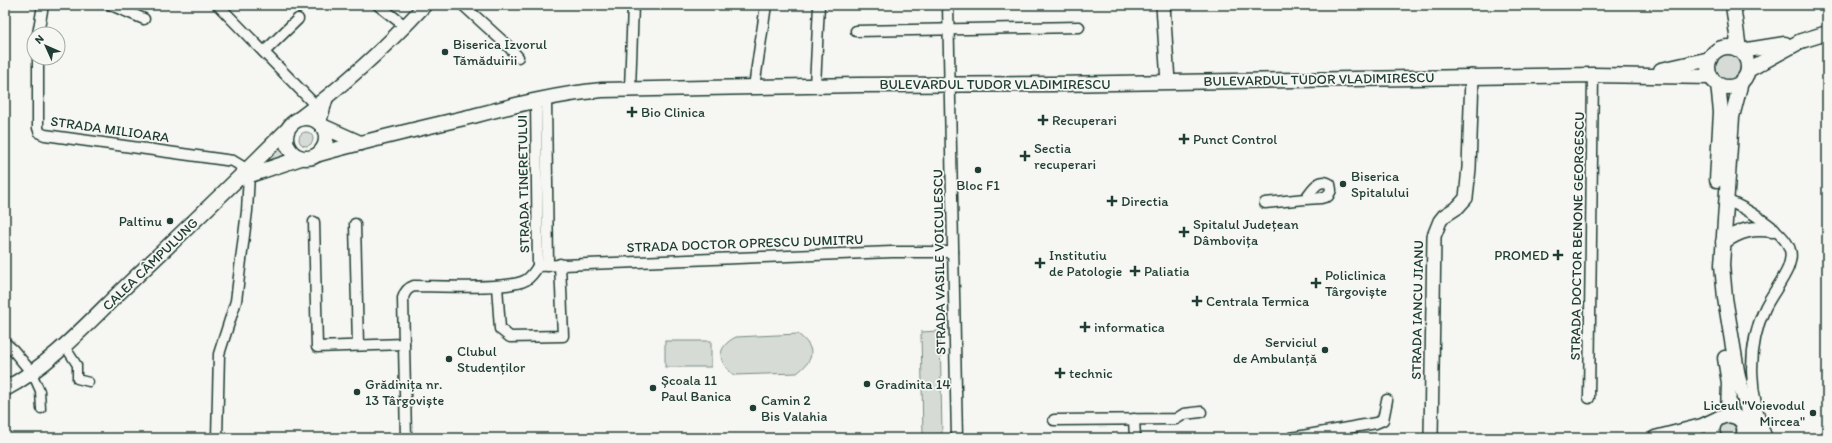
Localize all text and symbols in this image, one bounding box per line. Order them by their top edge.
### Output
north arrow [26,26,66,66]
text: N [32,32,47,47]
place label: Biserica Izvorul Tămăduirii [453,36,547,69]
marker: Biserica Izvorul Tămăduirii [440,47,450,57]
street label: BULEVARDUL TUDOR VLADIMIRESCU [1203,69,1435,90]
street label: BULEVARDUL TUDOR VLADIMIRESCU [879,76,1111,93]
place label: Bio Clinica [641,104,705,121]
marker: Bio Clinica [626,106,638,118]
street label: STRADA DOCTOR BENONE GEORGESCU [1567,111,1588,361]
place label: Recuperari [1052,112,1117,129]
street label: STRADA MILIOARA [49,113,171,146]
marker: Recuperari [1037,114,1049,126]
street label: STRADA TINERETULUI [514,115,533,253]
place label: Punct Control [1193,131,1277,148]
marker: Punct Control [1178,133,1190,145]
place label: Sectia recuperari [1034,140,1096,173]
marker: Sectia recuperari [1019,150,1031,162]
marker: Bloc F1 [973,165,983,175]
place label: Biserica Spitalului [1351,168,1409,201]
street label: STRADA VASILE VOICULESCU [929,169,950,355]
place label: Bloc F1 [956,177,1000,194]
marker: Biserica Spitalului [1338,179,1348,189]
place label: Directia [1121,193,1169,210]
marker: Directia [1106,195,1118,207]
place label: Paltinu [119,213,162,230]
street label: CALEA CÂMPULUNG [99,214,202,314]
marker: Paltinu [165,216,175,226]
place label: Spitalul Județean Dâmbovița [1193,216,1299,249]
marker: Spitalul Județean Dâmbovița [1178,226,1190,238]
street label: STRADA DOCTOR OPRESCU DUMITRU [626,231,864,256]
street label: STRADA IANCU JIANU [1408,240,1427,380]
place label: Institutiu de Patologie [1049,247,1123,280]
place label: PROMED [1494,247,1549,264]
marker: PROMED [1552,249,1564,261]
marker: Institutiu de Patologie [1034,257,1046,269]
place label: Paliatia [1144,263,1189,280]
marker: Paliatia [1129,265,1141,277]
place label: Policlinica Târgoviște [1325,267,1387,300]
marker: Policlinica Târgoviște [1310,277,1322,289]
place label: Centrala Termica [1206,293,1310,310]
marker: Centrala Termica [1191,295,1203,307]
place label: informatica [1094,319,1165,336]
marker: informatica [1079,321,1091,333]
place label: Serviciul de Ambulanță [1233,334,1318,367]
place label: Clubul Studenților [457,343,526,376]
marker: Serviciul de Ambulanță [1320,345,1330,355]
marker: Clubul Studenților [444,354,454,364]
place label: technic [1069,365,1113,382]
marker: technic [1054,367,1066,379]
place label: Școala 11 Paul Banica [661,372,731,405]
place label: Grădinița nr. 13 Târgoviște [365,376,444,409]
place label: Gradinita 14 [875,376,951,393]
marker: Gradinita 14 [862,379,872,389]
marker: Școala 11 Paul Banica [648,383,658,393]
marker: Grădinița nr. 13 Târgoviște [352,387,362,397]
place label: Camin 2 Bis Valahia [761,392,827,425]
place label: Liceul "Voievodul Mircea" [1703,397,1805,430]
marker: Camin 2 Bis Valahia [748,403,758,413]
marker: Liceul "Voievodul Mircea" [1808,408,1818,418]

